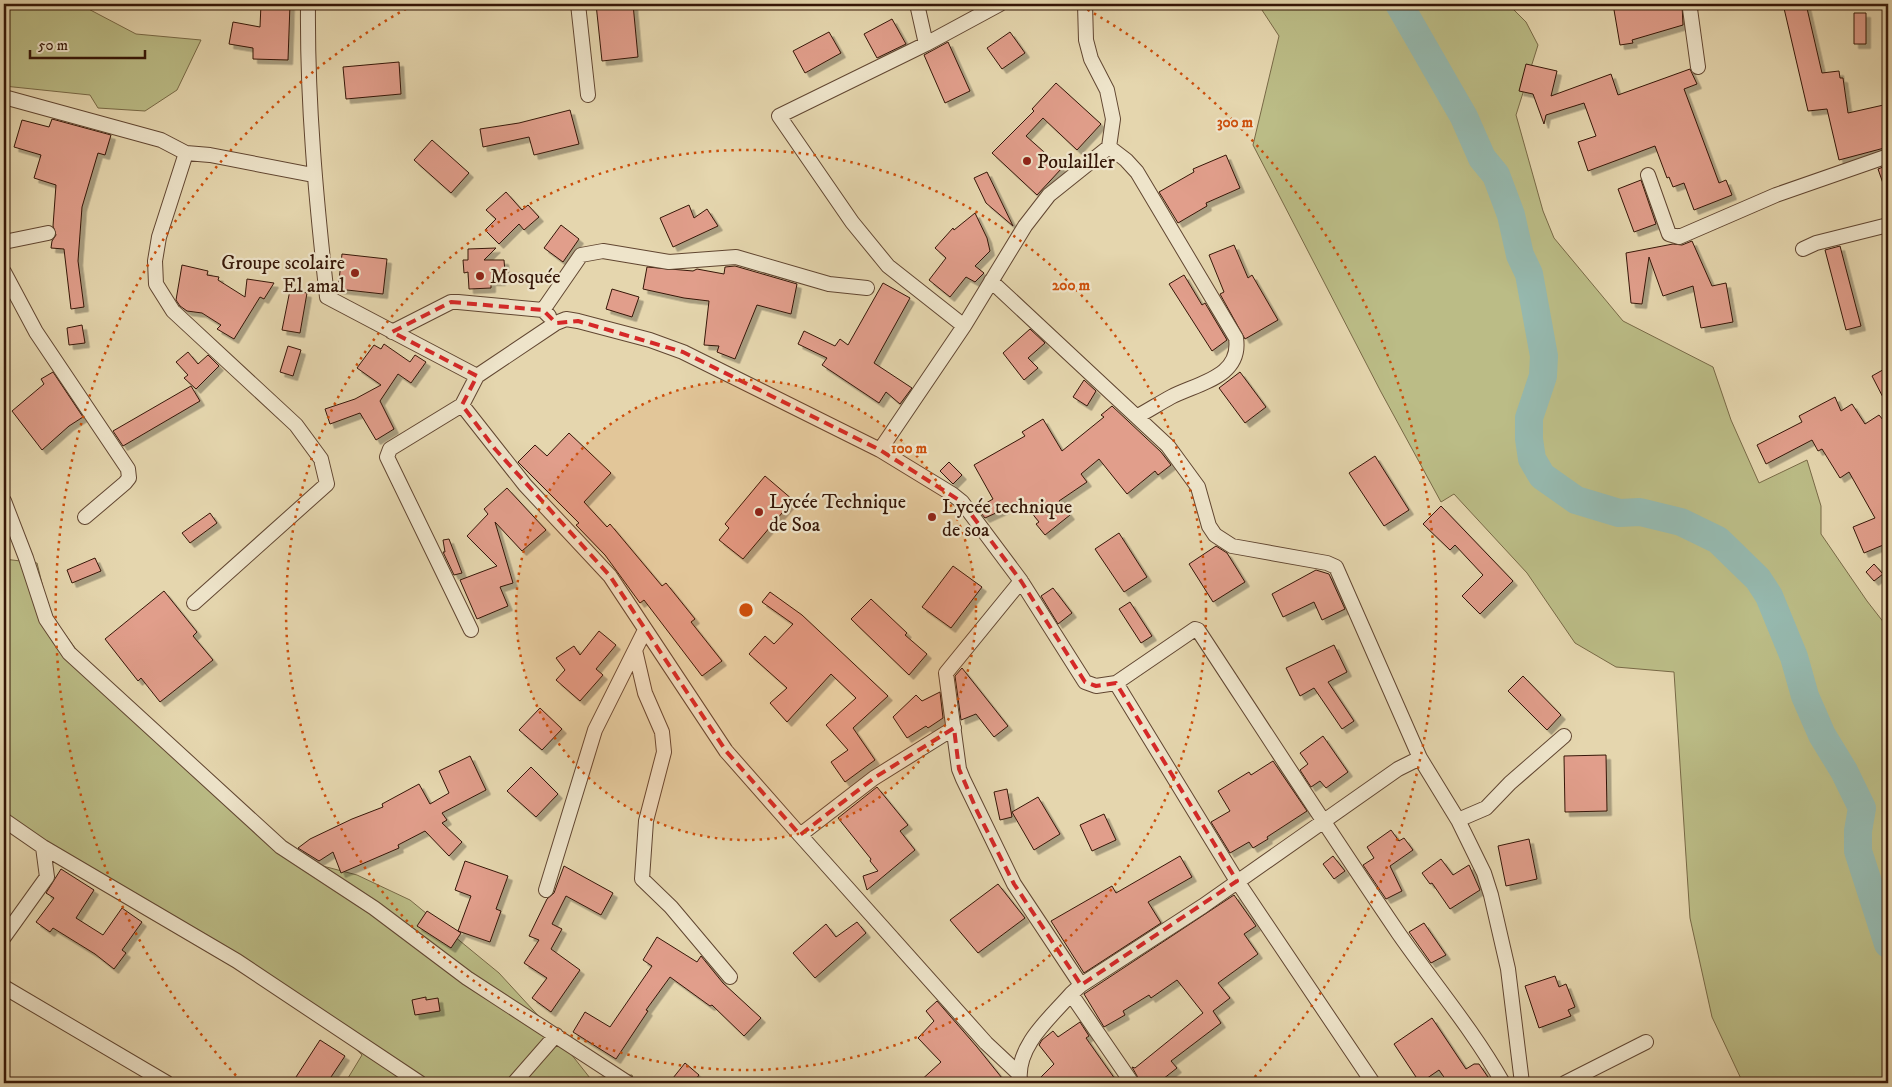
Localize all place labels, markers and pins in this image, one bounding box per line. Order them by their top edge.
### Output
place label: Poulailler [1037,150,1116,175]
marker: Poulailler [1021,155,1033,167]
place label: Groupe scolaire El amal [221,251,345,299]
place label: Mosquée [490,265,561,290]
marker: Groupe scolaire El amal [349,267,361,279]
marker: Mosquée [474,270,486,282]
place label: Lycée Technique de Soa [769,490,906,538]
place label: Lycée technique de soa [942,495,1072,543]
marker: Lycée Technique de Soa [753,506,765,518]
marker: Lycée technique de soa [926,511,938,523]
centre of rings [737,601,755,619]

